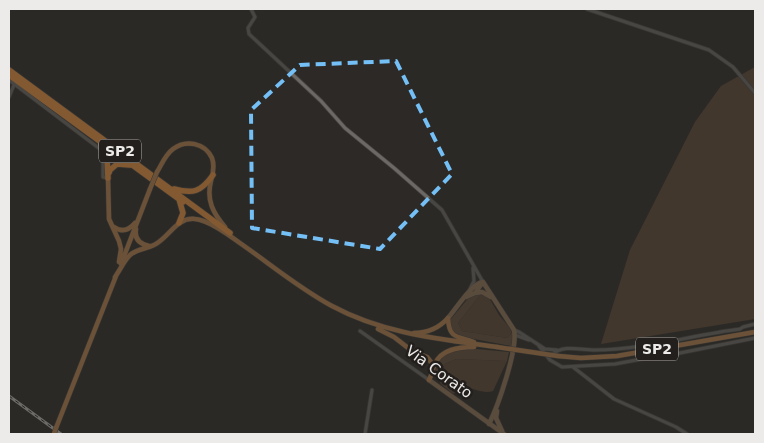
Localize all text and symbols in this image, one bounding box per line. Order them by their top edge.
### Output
road number: SP2 [99,140,141,162]
road number: SP2 [636,338,678,360]
street label: Via Corato [402,342,476,402]

